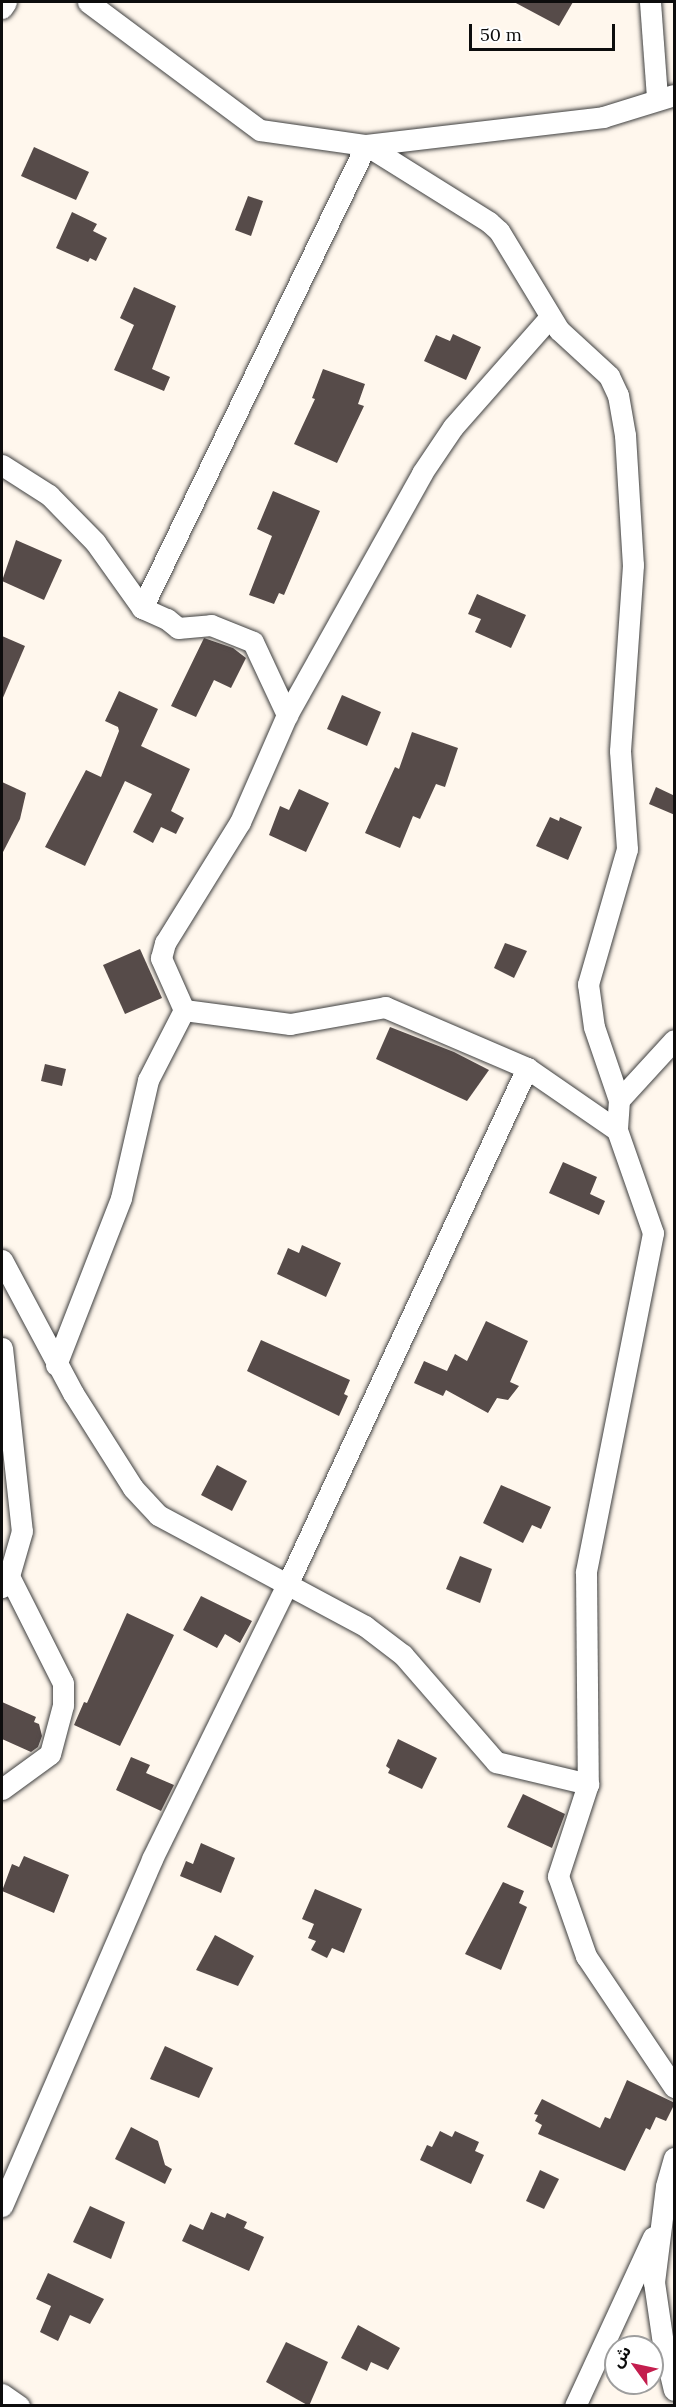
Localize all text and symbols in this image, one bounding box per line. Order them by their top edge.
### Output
scale bar [472,12,618,50]
text: 50 m [480,23,522,46]
north arrow [604,2335,664,2395]
text: ش [606,2342,635,2371]

